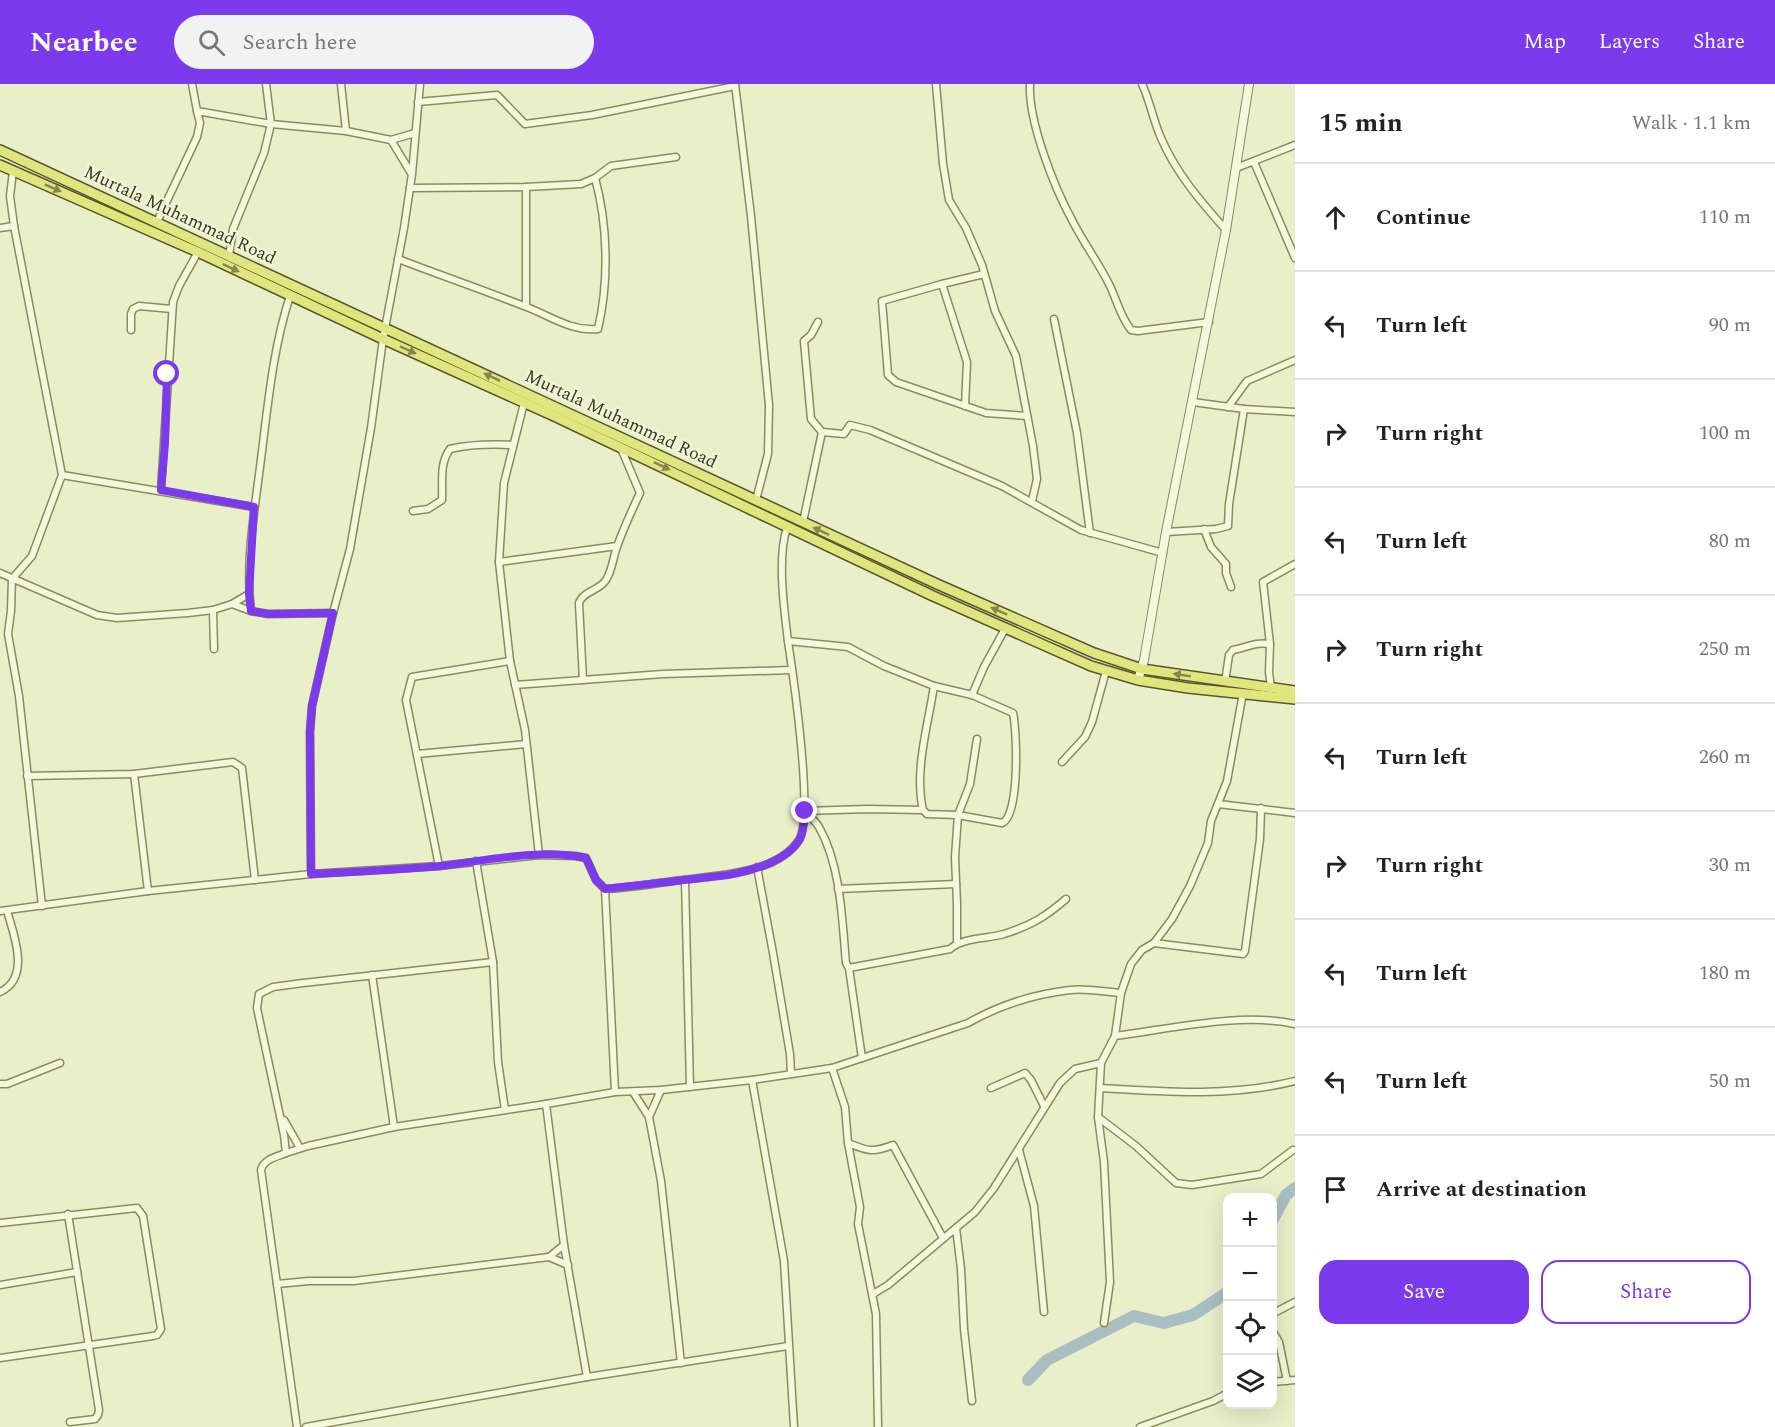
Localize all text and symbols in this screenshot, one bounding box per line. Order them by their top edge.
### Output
search box [174,15,594,69]
text: Nearbee [30,21,138,64]
icon: search [195,26,228,59]
text: Search here [243,26,357,59]
text: Map [1524,26,1566,58]
text: Layers [1599,26,1660,58]
text: Share [1693,26,1745,58]
text: 15 min [1319,103,1403,143]
text: Walk · 1.1 km [1632,108,1751,138]
street label: Murtala Muhammad Road [79,158,281,272]
one-way arrow [45,184,62,193]
icon: ahead [1319,201,1352,234]
text: Continue [1376,201,1471,234]
text: 110 m [1699,202,1751,232]
one-way arrow [223,263,241,273]
icon: left [1319,309,1352,342]
text: Turn left [1376,309,1468,342]
text: 90 m [1709,310,1751,340]
one-way arrow [400,346,417,355]
route start [153,360,179,386]
street label: Murtala Muhammad Road [520,362,722,476]
one-way arrow [484,373,501,382]
icon: right [1319,417,1352,450]
text: Turn right [1376,417,1483,450]
text: 100 m [1699,418,1751,448]
one-way arrow [653,462,670,471]
icon: left [1319,525,1352,558]
text: Turn left [1376,525,1468,558]
one-way arrow [813,526,830,535]
text: 80 m [1709,526,1751,556]
one-way arrow [990,606,1008,615]
icon: right [1319,633,1352,666]
text: Turn right [1376,633,1483,666]
text: 250 m [1699,634,1751,664]
one-way arrow [1172,670,1191,679]
icon: left [1319,741,1352,774]
text: Turn left [1376,741,1468,774]
text: 260 m [1699,742,1751,772]
route end [791,797,817,823]
icon: right [1319,849,1352,882]
text: Turn right [1376,849,1483,882]
text: 30 m [1709,850,1751,880]
icon: left [1319,957,1352,990]
text: Turn left [1376,957,1468,990]
text: 180 m [1699,958,1751,988]
icon: left [1319,1065,1352,1098]
text: Turn left [1376,1065,1468,1098]
text: 50 m [1709,1066,1751,1096]
icon: arrive [1319,1173,1352,1206]
text: Arrive at destination [1376,1173,1587,1206]
map controls [1223,1193,1277,1409]
button: + [1223,1193,1277,1247]
button: − [1223,1247,1277,1301]
button: Save [1319,1260,1529,1324]
button: Share [1541,1260,1751,1324]
button: locate [1223,1301,1277,1355]
button: layers [1223,1355,1277,1409]

